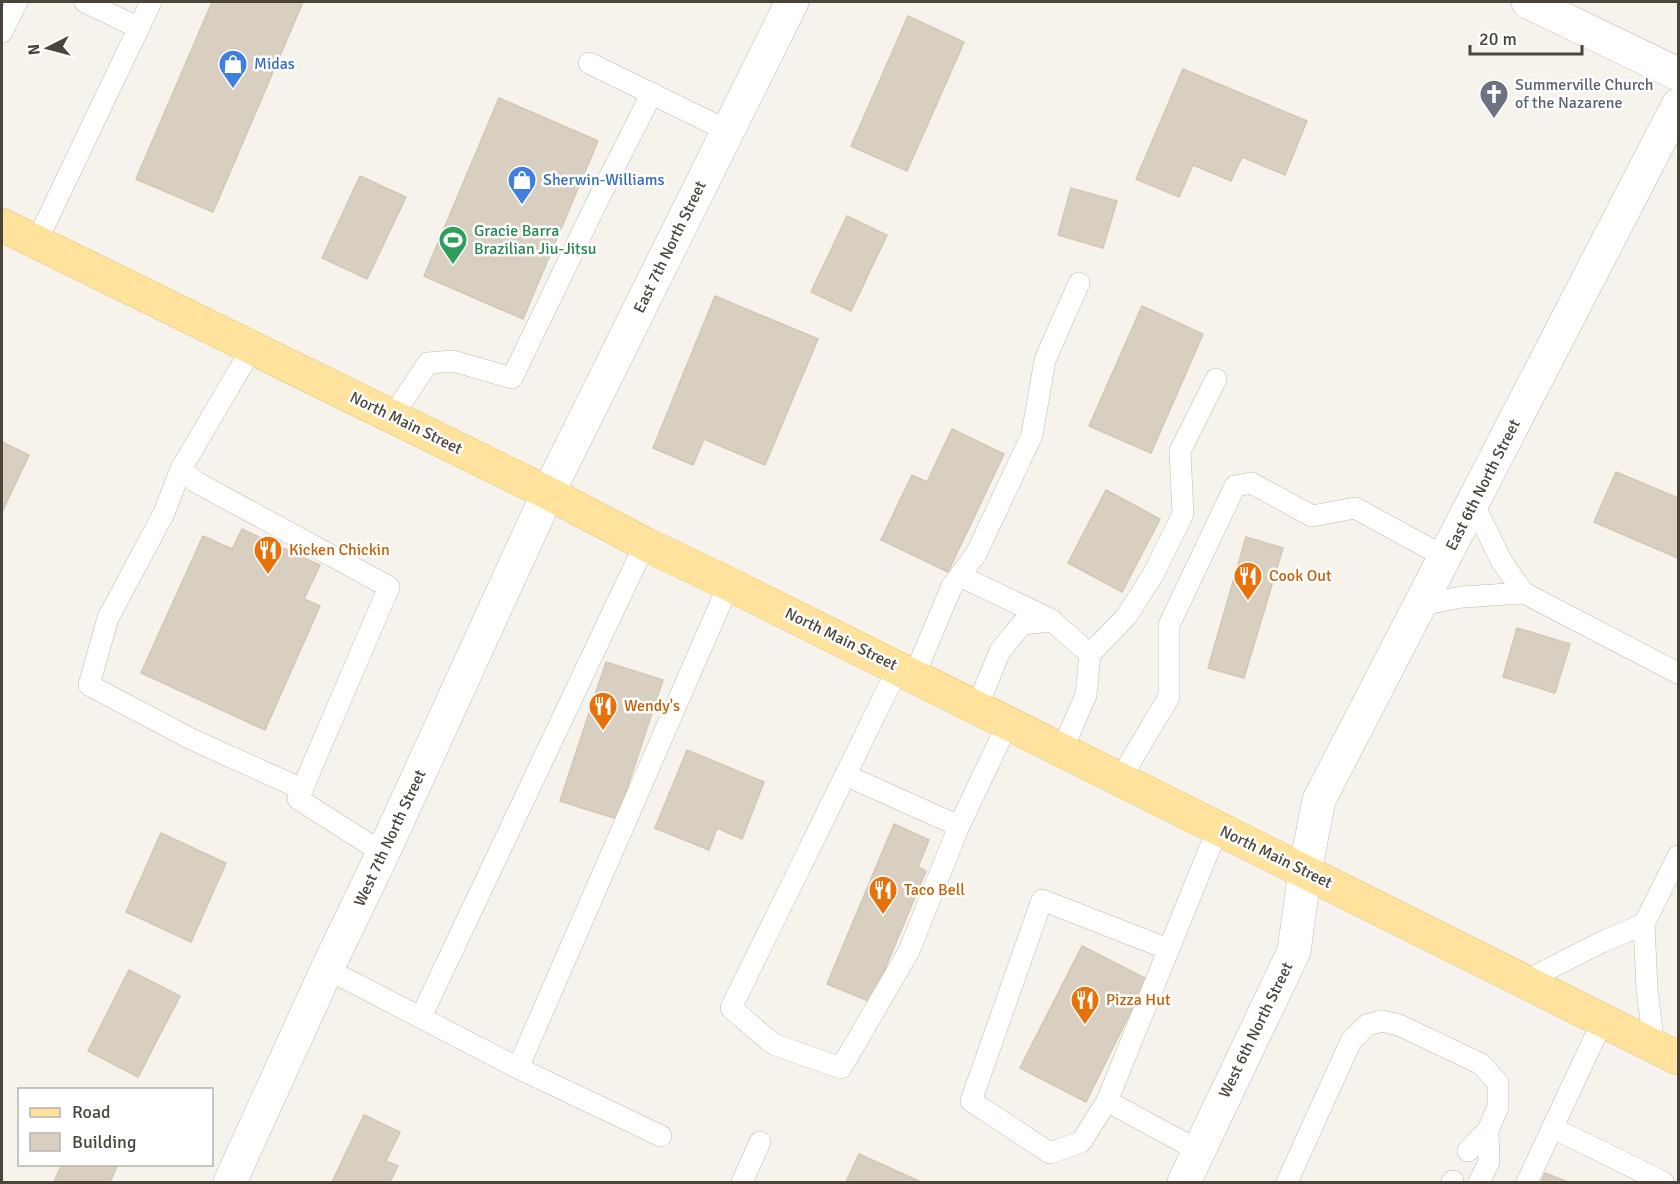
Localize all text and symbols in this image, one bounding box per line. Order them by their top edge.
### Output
north arrow [18,18,78,78]
scale bar [1470,18,1582,56]
text: 20 m [1479,28,1517,50]
text: N [24,43,45,56]
shop icon: Midas [217,48,249,90]
place label: Midas [254,54,295,74]
place label: Summerville Church of the Nazarene [1515,75,1653,113]
church icon: Summerville Church of the Nazarene [1478,78,1510,120]
shop icon: Sherwin-Williams [506,164,538,206]
place label: Sherwin-Williams [543,170,665,190]
street label: East 7th North Street [629,177,711,316]
place label: Gracie Barra Brazilian Jiu-Jitsu [474,221,596,259]
sports icon: Gracie Barra Brazilian Jiu-Jitsu [437,224,469,266]
street label: North Main Street [347,387,466,459]
street label: East 6th North Street [1441,416,1525,554]
restaurant icon: Kicken Chickin [252,534,284,576]
place label: Kicken Chickin [289,540,390,560]
restaurant icon: Cook Out [1232,560,1264,602]
place label: Cook Out [1269,566,1332,586]
street label: North Main Street [782,603,901,675]
restaurant icon: Wendy's [587,690,619,732]
place label: Wendy's [624,696,680,716]
street label: West 7th North Street [350,766,431,910]
street label: North Main Street [1217,821,1336,893]
restaurant icon: Taco Bell [867,874,899,916]
place label: Taco Bell [904,880,965,900]
street label: West 6th North Street [1214,959,1298,1101]
restaurant icon: Pizza Hut [1069,984,1101,1026]
place label: Pizza Hut [1106,990,1171,1010]
legend [18,1088,213,1166]
text: Road [72,1101,111,1123]
text: Building [72,1131,136,1153]

